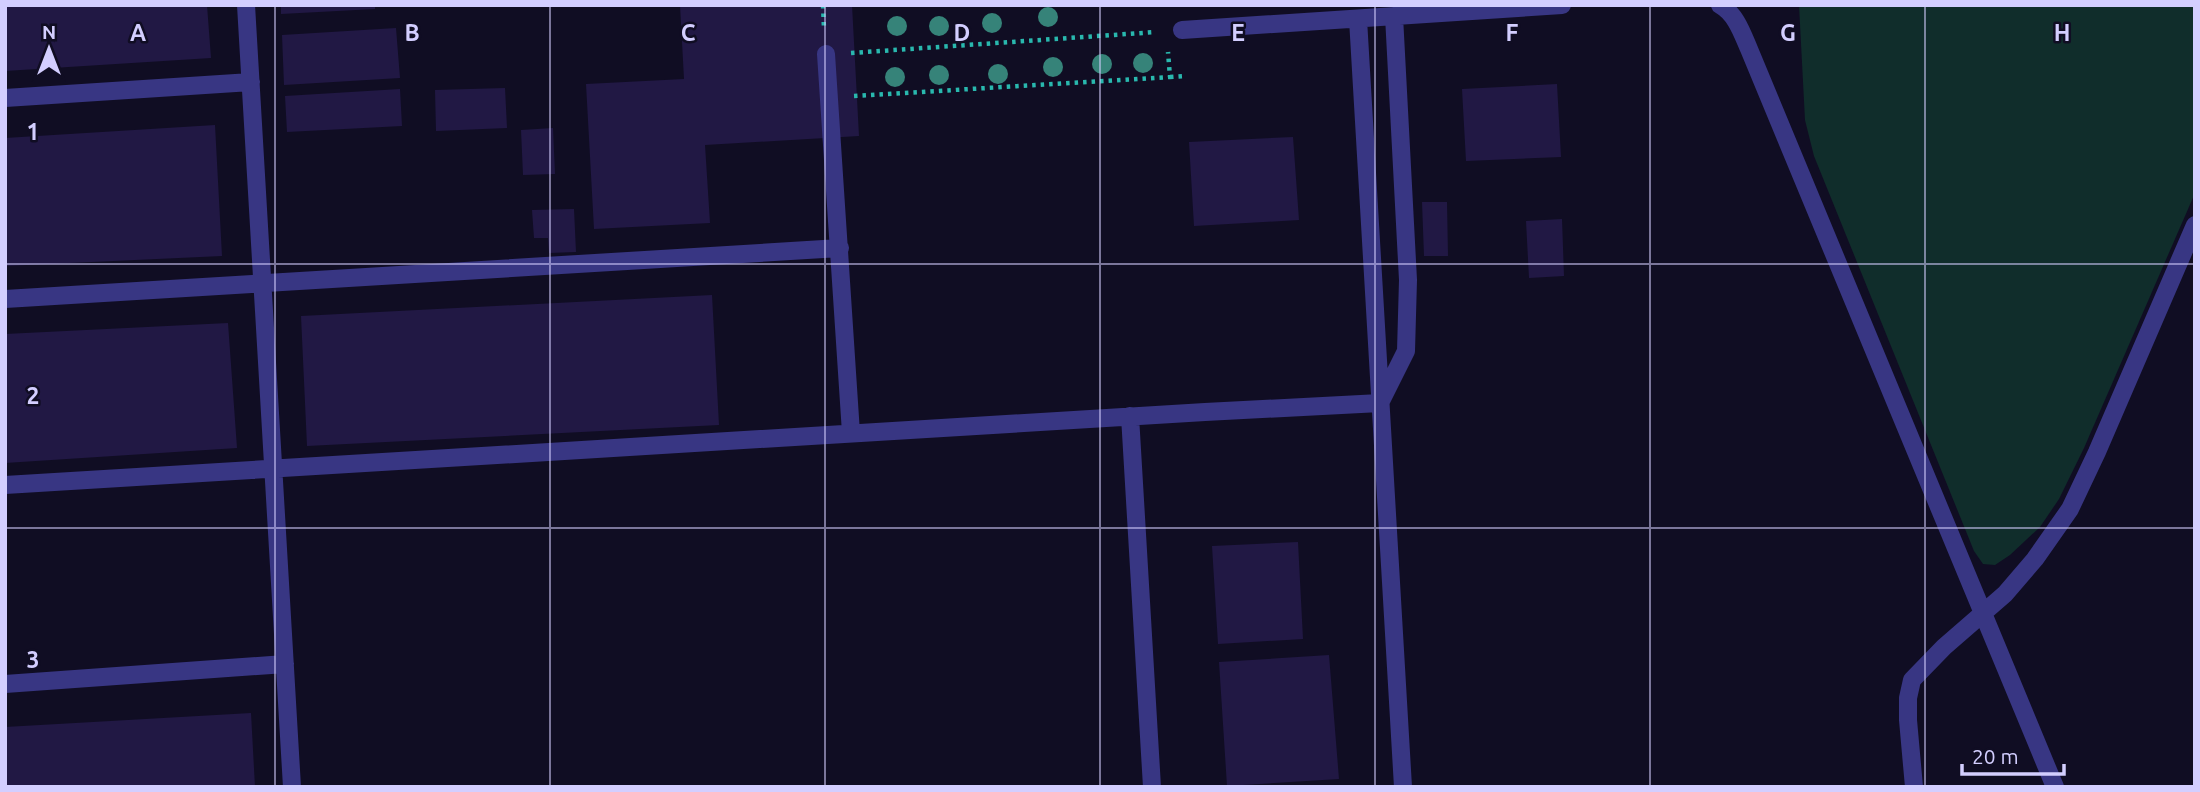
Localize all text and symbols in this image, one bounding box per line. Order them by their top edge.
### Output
north arrow [14,14,84,84]
text: A [130,20,146,45]
text: B [404,20,420,45]
text: C [681,20,696,45]
text: D [954,20,970,45]
text: E [1231,20,1245,45]
text: F [1506,20,1519,45]
text: G [1780,20,1796,45]
text: H [2054,20,2070,45]
text: N [42,21,56,43]
text: 1 [27,119,39,144]
text: 2 [27,383,39,408]
text: 3 [27,647,39,672]
scale bar [1962,732,2064,776]
text: 20 m [1972,744,2019,768]

